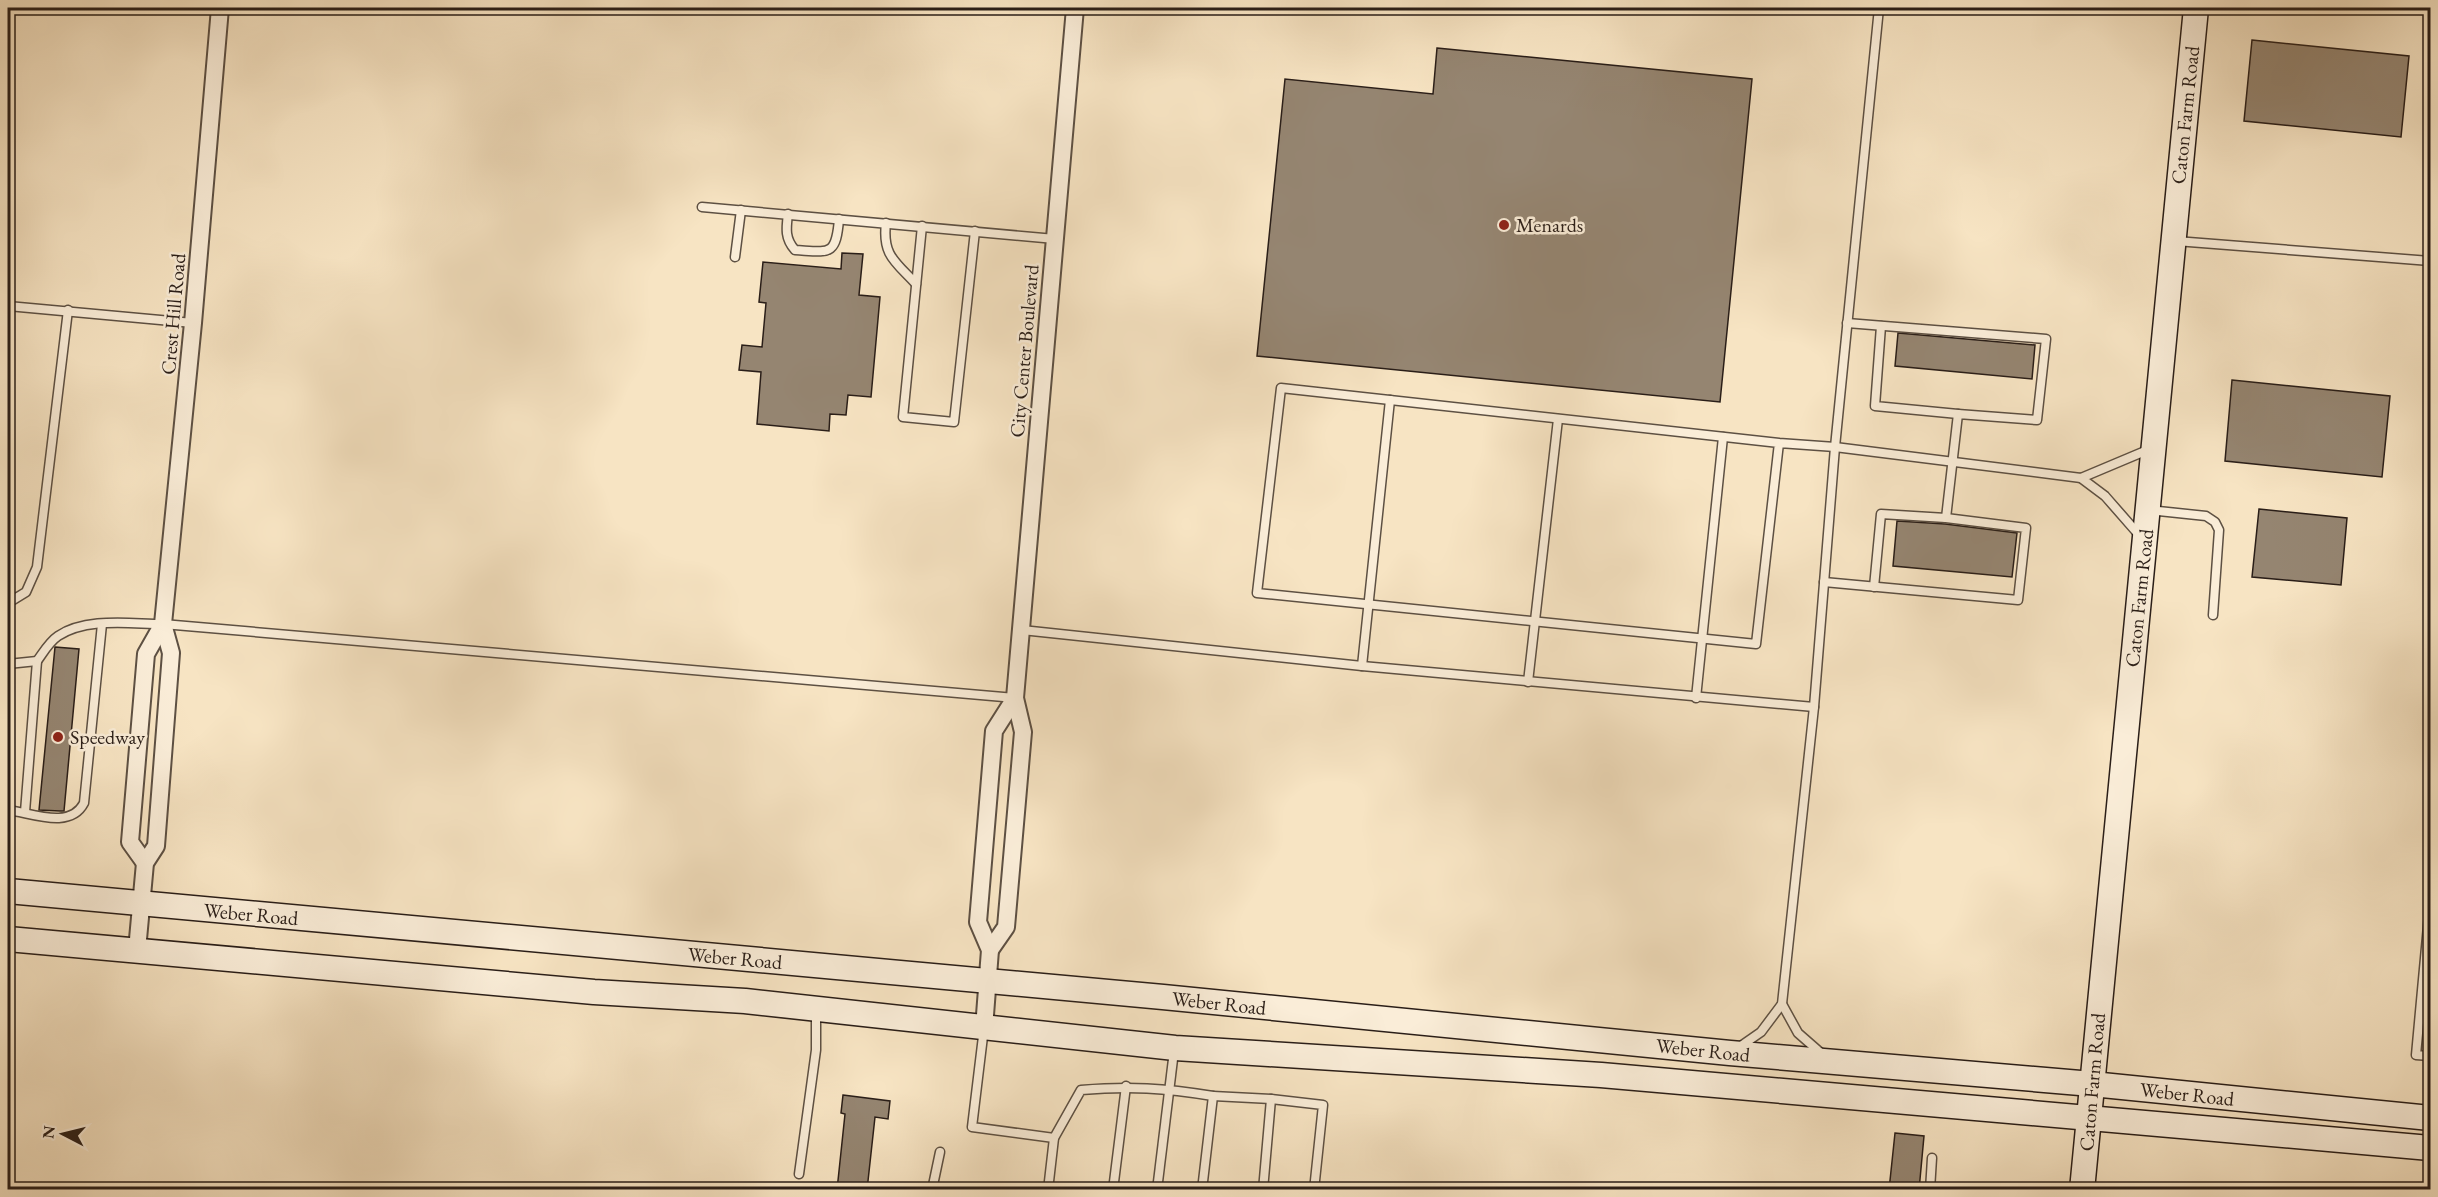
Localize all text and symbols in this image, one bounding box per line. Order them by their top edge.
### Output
street label: Caton Farm Road [2165,44,2205,185]
place label: Menards [1516,212,1583,238]
marker: Menards [1497,218,1511,232]
street label: Crest Hill Road [155,251,191,376]
street label: City Center Boulevard [1003,263,1045,439]
street label: Caton Farm Road [2119,527,2159,668]
place label: Speedway [70,724,145,750]
marker: Speedway [51,730,65,744]
street label: Weber Road [203,897,300,931]
street label: Weber Road [687,941,784,975]
street label: Weber Road [1171,985,1268,1021]
street label: Caton Farm Road [2073,1011,2111,1152]
street label: Weber Road [1655,1032,1752,1068]
street label: Weber Road [2139,1076,2236,1112]
north arrow [33,1104,93,1164]
text: N [37,1124,60,1140]

